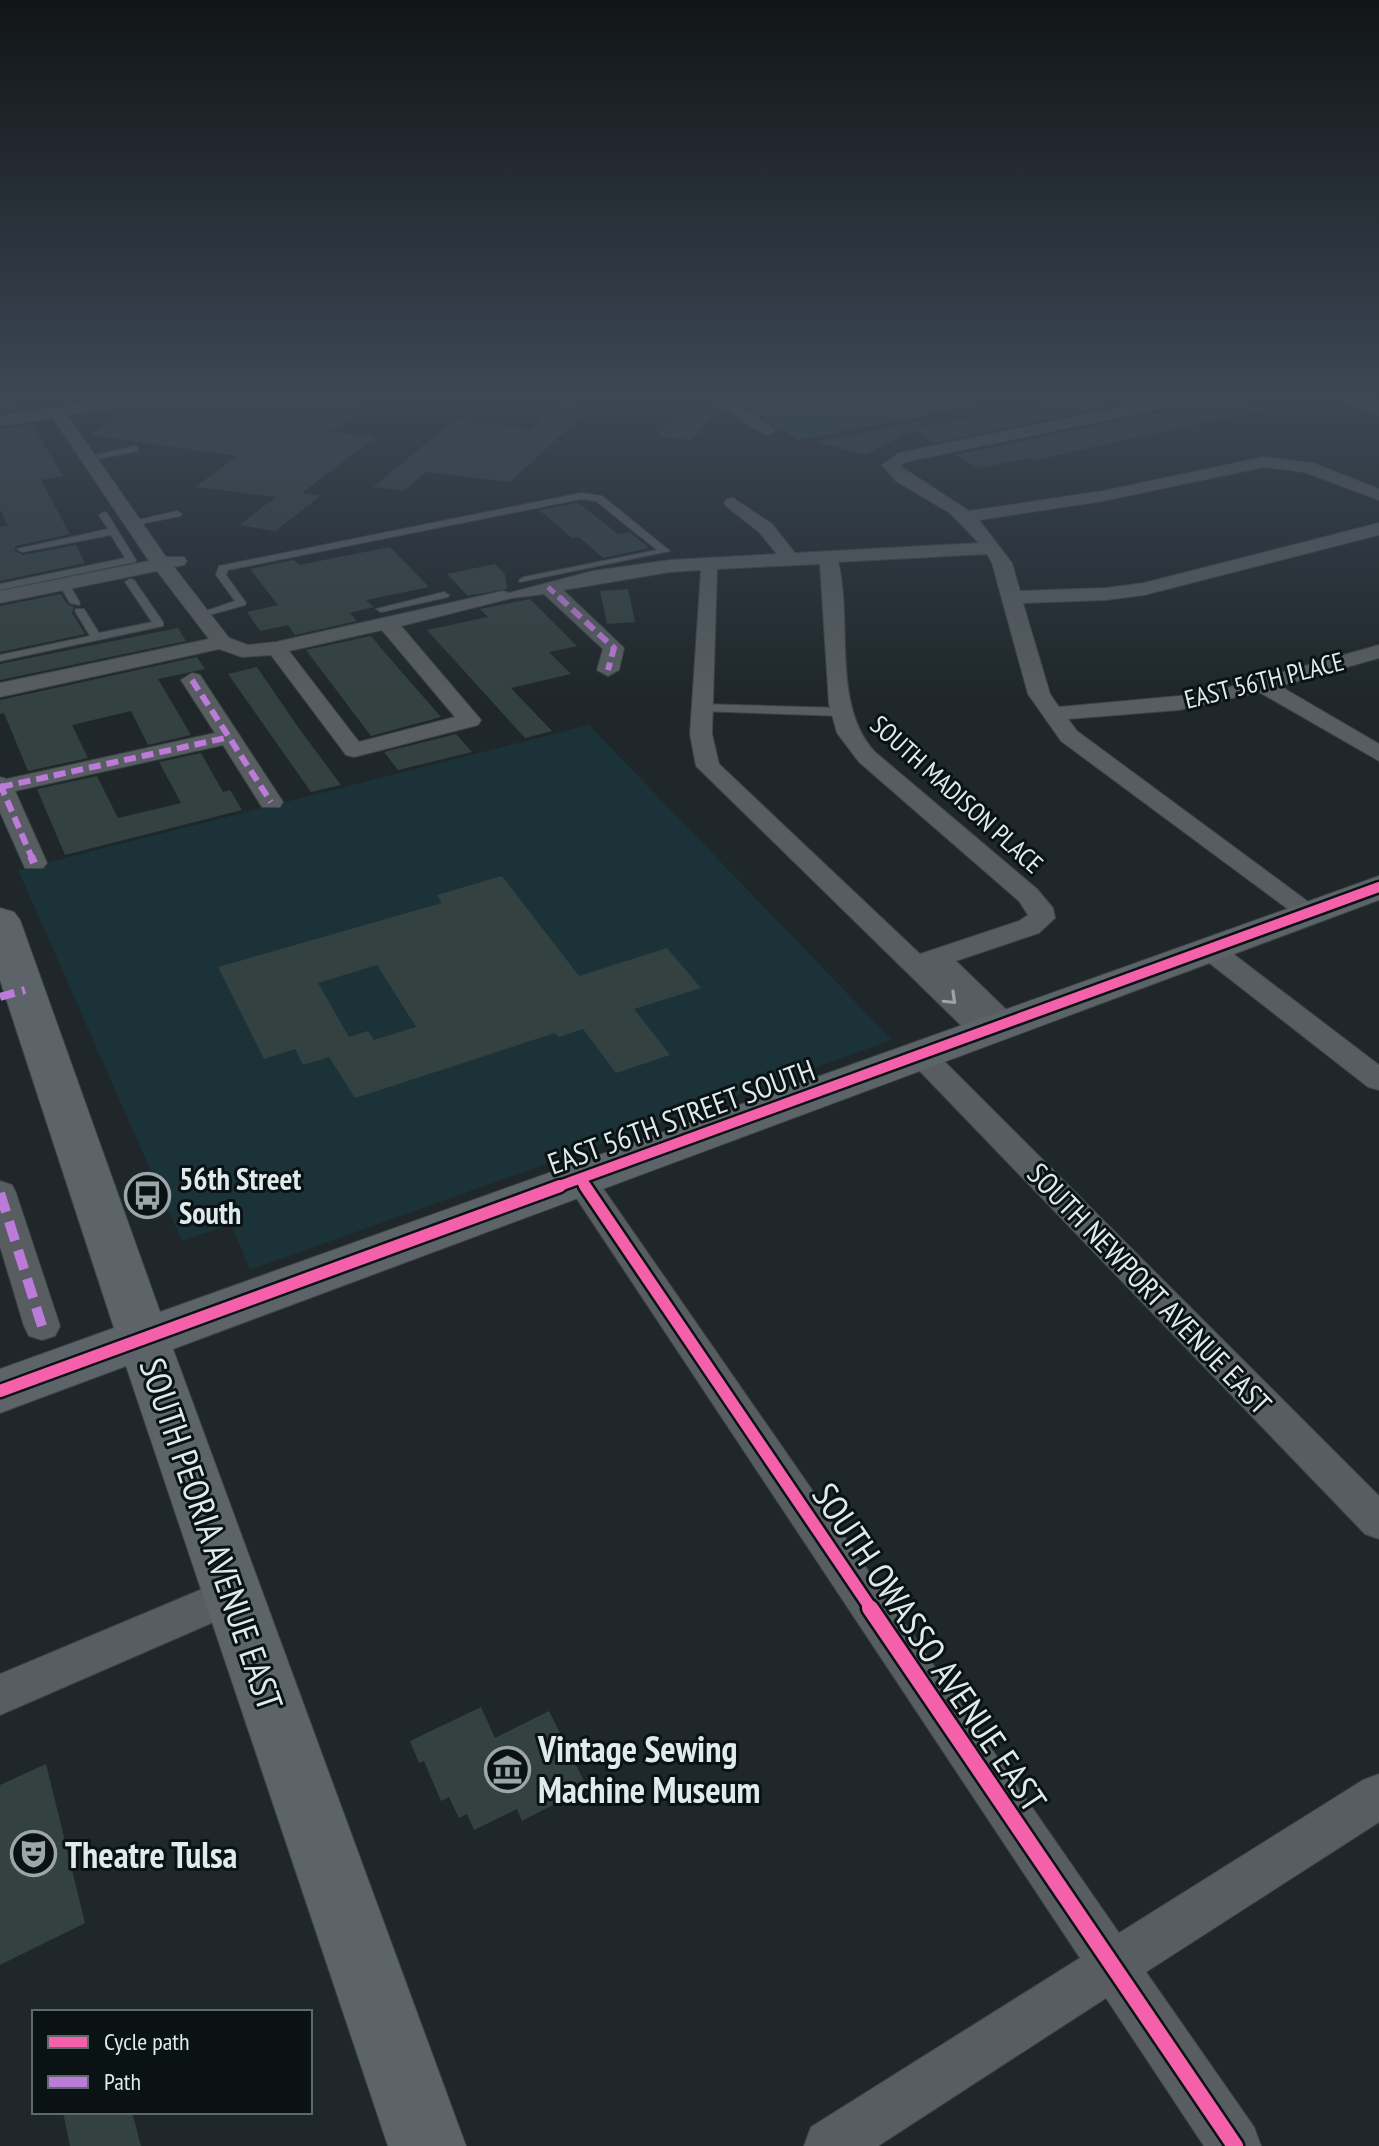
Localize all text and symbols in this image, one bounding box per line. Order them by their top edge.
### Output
street label: EAST 56TH PLACE [1181,644,1347,716]
street label: SOUTH MADISON PLACE [864,708,1050,880]
one-way arrow [942,989,956,1004]
street label: EAST 56TH STREET SOUTH [542,1050,820,1182]
street label: SOUTH NEWPORT AVENUE EAST [1020,1154,1280,1422]
place label: 56th Street South [179,1159,301,1232]
bus stop icon: 56th Street South [124,1171,172,1219]
street label: SOUTH PEORIA AVENUE EAST [130,1352,294,1716]
street label: SOUTH OWASSO AVENUE EAST [802,1474,1058,1820]
place label: Vintage Sewing Machine Museum [537,1725,760,1813]
museum icon: Vintage Sewing Machine Museum [483,1745,531,1793]
theatre icon: Theatre Tulsa [10,1830,58,1878]
place label: Theatre Tulsa [65,1831,237,1878]
legend [32,2010,312,2114]
text: Cycle path [104,2026,190,2057]
text: Path [104,2066,141,2097]

